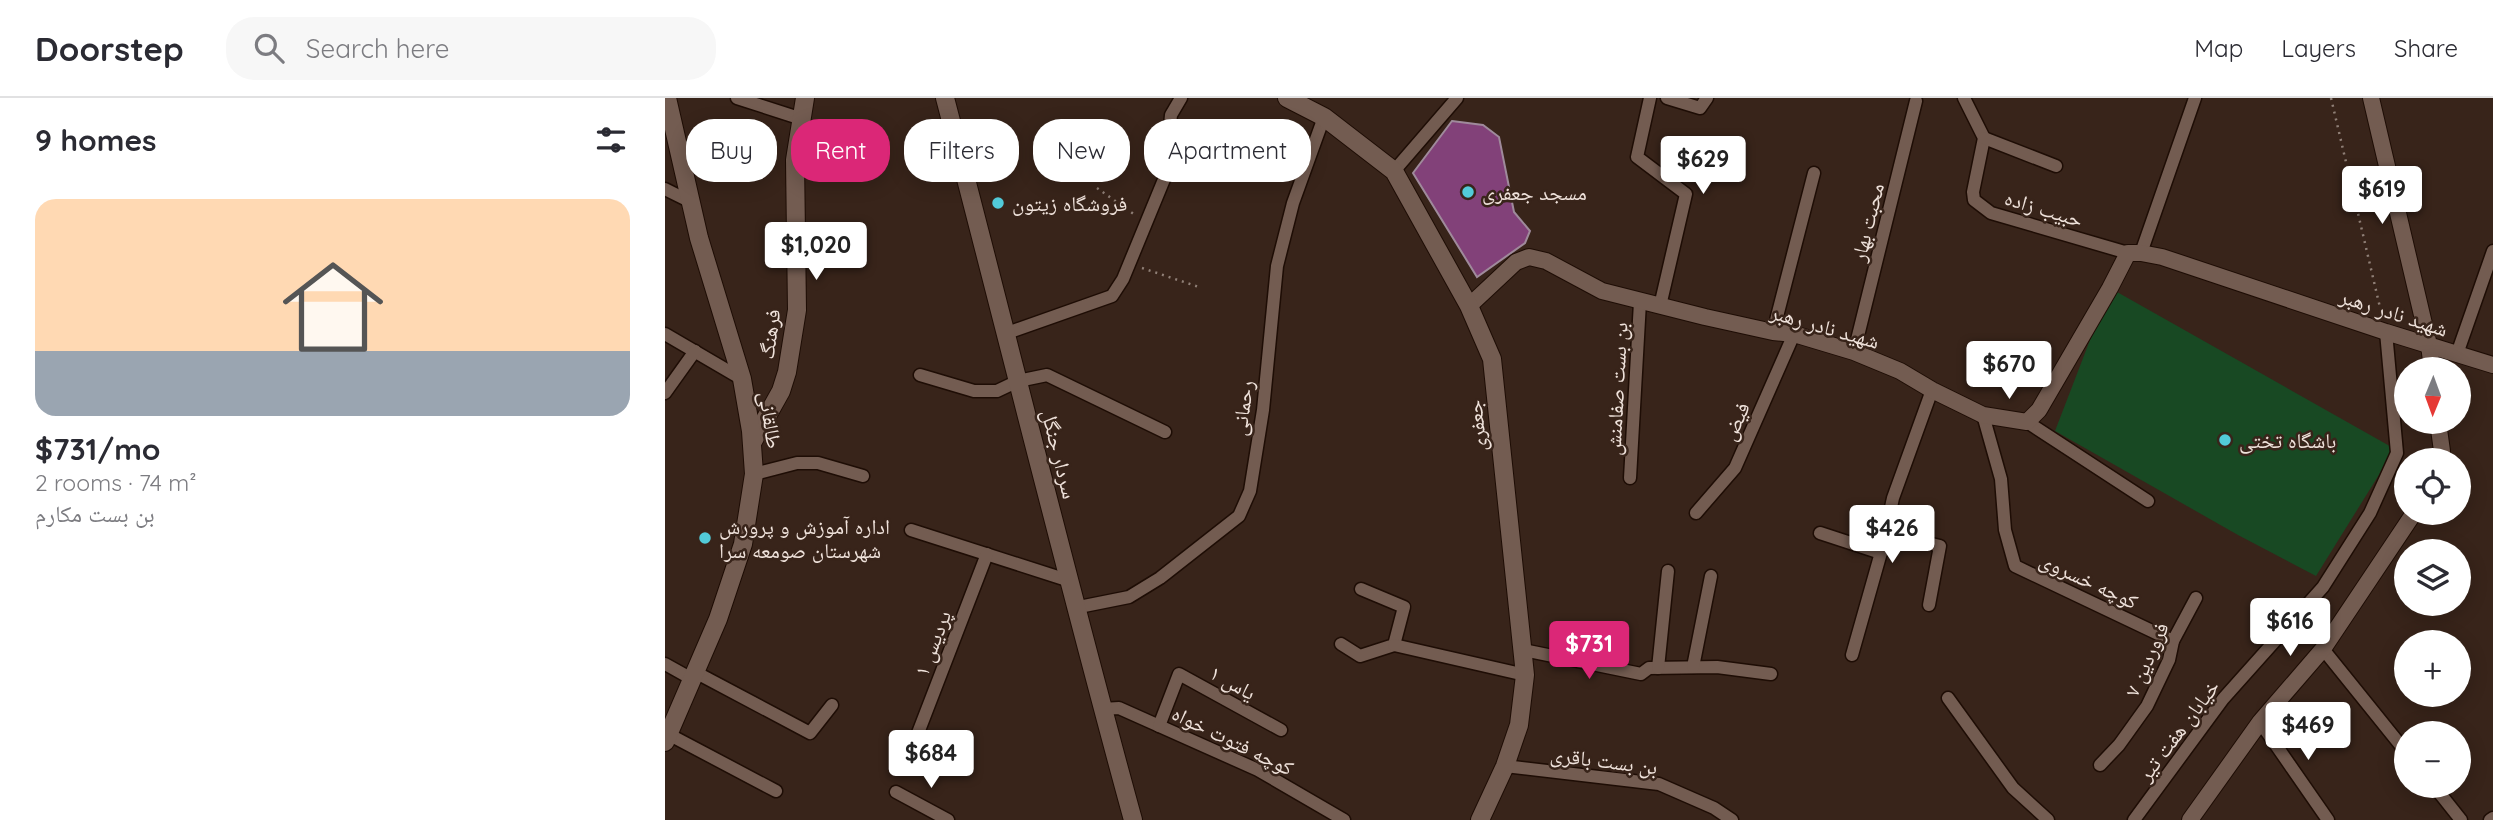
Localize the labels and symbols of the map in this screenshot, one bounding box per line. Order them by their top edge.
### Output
pin: $629 [1662,136,1744,196]
pin: $619 [2341,166,2423,226]
place label: مسجد جعفری [1482,179,1587,205]
street label: محبت بهار [1844,180,1889,265]
marker: مسجد جعفری [1460,184,1476,200]
street label: حبیب زاده [2002,184,2086,232]
place label: فروشگاه زیتون [1012,190,1127,216]
marker: فروشگاه زیتون [990,195,1006,211]
pin: $1,020 [759,222,873,282]
street label: شهید نادر رهبر [2336,282,2451,342]
street label: شهید نادر رهبر [1767,298,1882,354]
street label: فرهنگ [753,307,785,361]
street label: بن بست صفامنش [1600,322,1633,456]
pin: $670 [1968,342,2050,401]
north arrow [2394,357,2471,434]
street label: رحمانی [1225,379,1260,438]
street label: طالقانی [753,390,788,450]
street label: فیض [1715,398,1756,445]
street label: جعفری [1460,399,1492,453]
street label: سردار جنگل [1035,407,1084,502]
place label: باشگاه تختی [2239,427,2336,454]
marker: باشگاه تختی [2217,432,2233,448]
pin: $426 [1851,505,1933,565]
place label: اداره آموزش و پرورش شهرستان صومعه سرا [719,513,890,563]
marker: اداره آموزش و پرورش شهرستان صومعه سرا [697,530,713,546]
street label: کوچه خسروی [2036,546,2143,614]
pin: $616 [2249,598,2331,658]
street label: پردیس ۱ [908,607,957,680]
street label: فروردین ۷ [2118,618,2175,701]
pin: $731 [1548,622,1630,681]
street label: یاس ۱ [1205,659,1261,706]
street label: خیابان هفت تیر [2131,674,2225,787]
street label: کوچه فتوت خواه [1168,699,1298,781]
pin: $469 [2267,702,2349,762]
pin: $684 [890,730,972,790]
street label: بن بست باقری [1549,741,1659,780]

